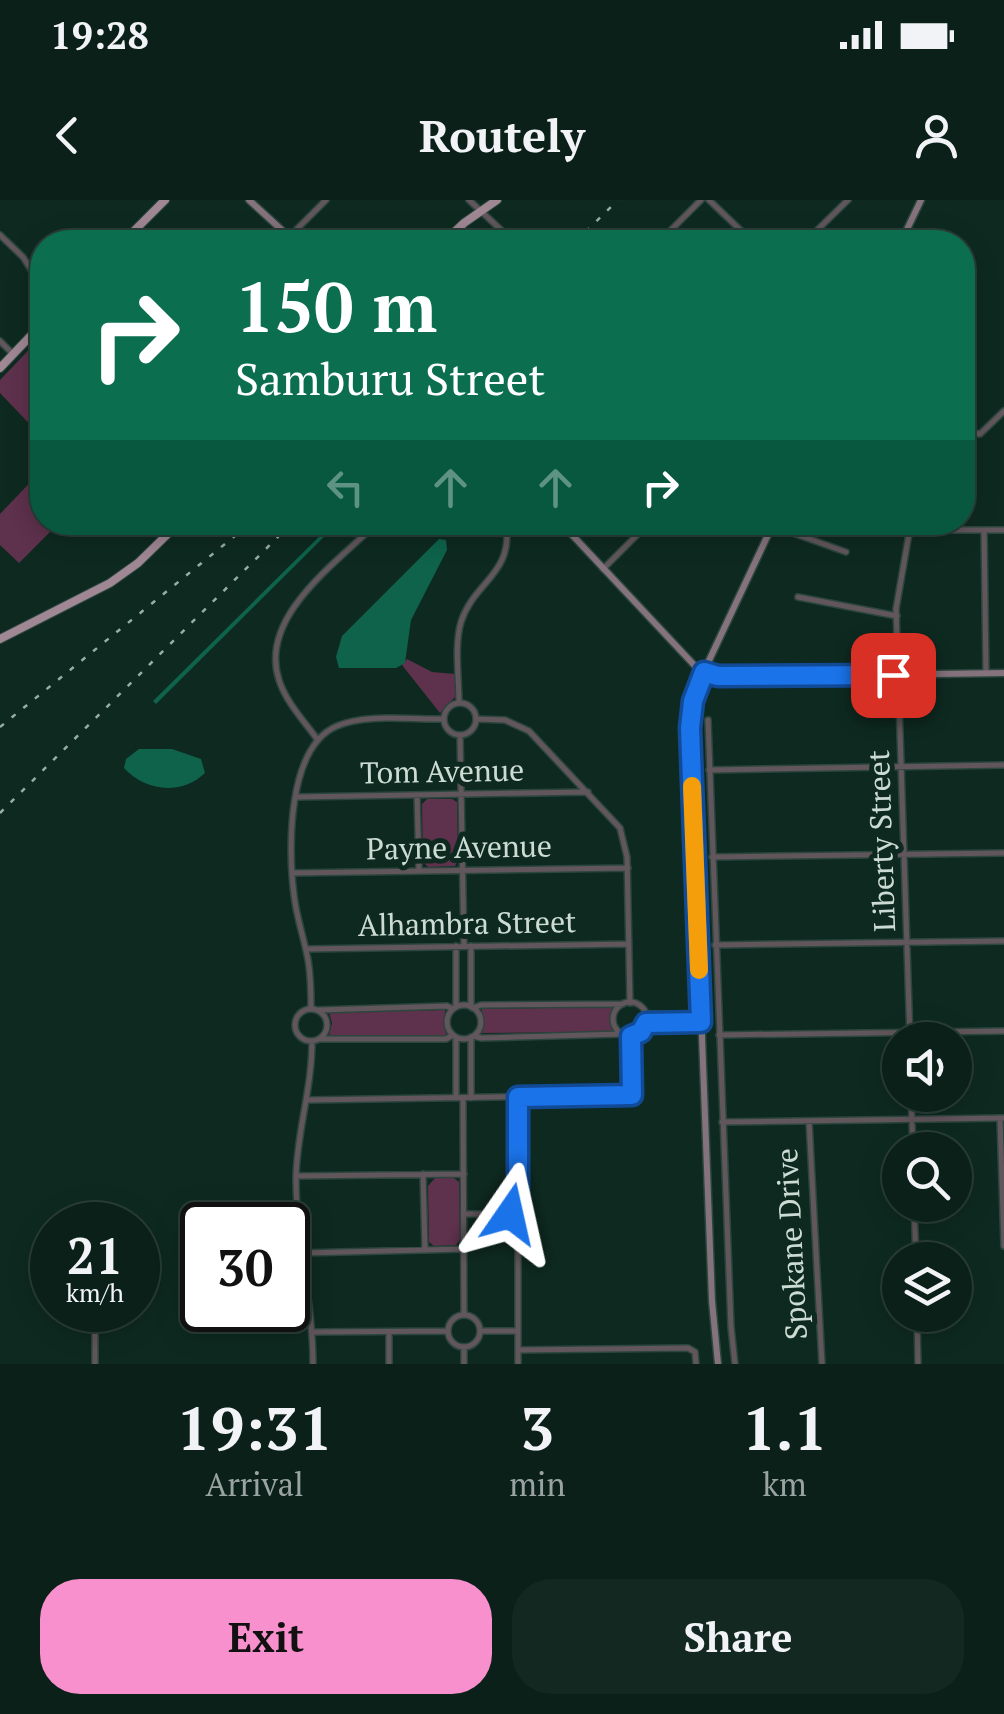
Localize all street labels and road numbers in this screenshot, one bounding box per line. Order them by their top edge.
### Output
street label: Liberty Street [858,749,904,933]
street label: Tom Avenue [360,750,524,792]
street label: Payne Avenue [366,825,552,869]
street label: Alhambra Street [357,901,577,945]
street label: Spokane Drive [766,1147,816,1341]

